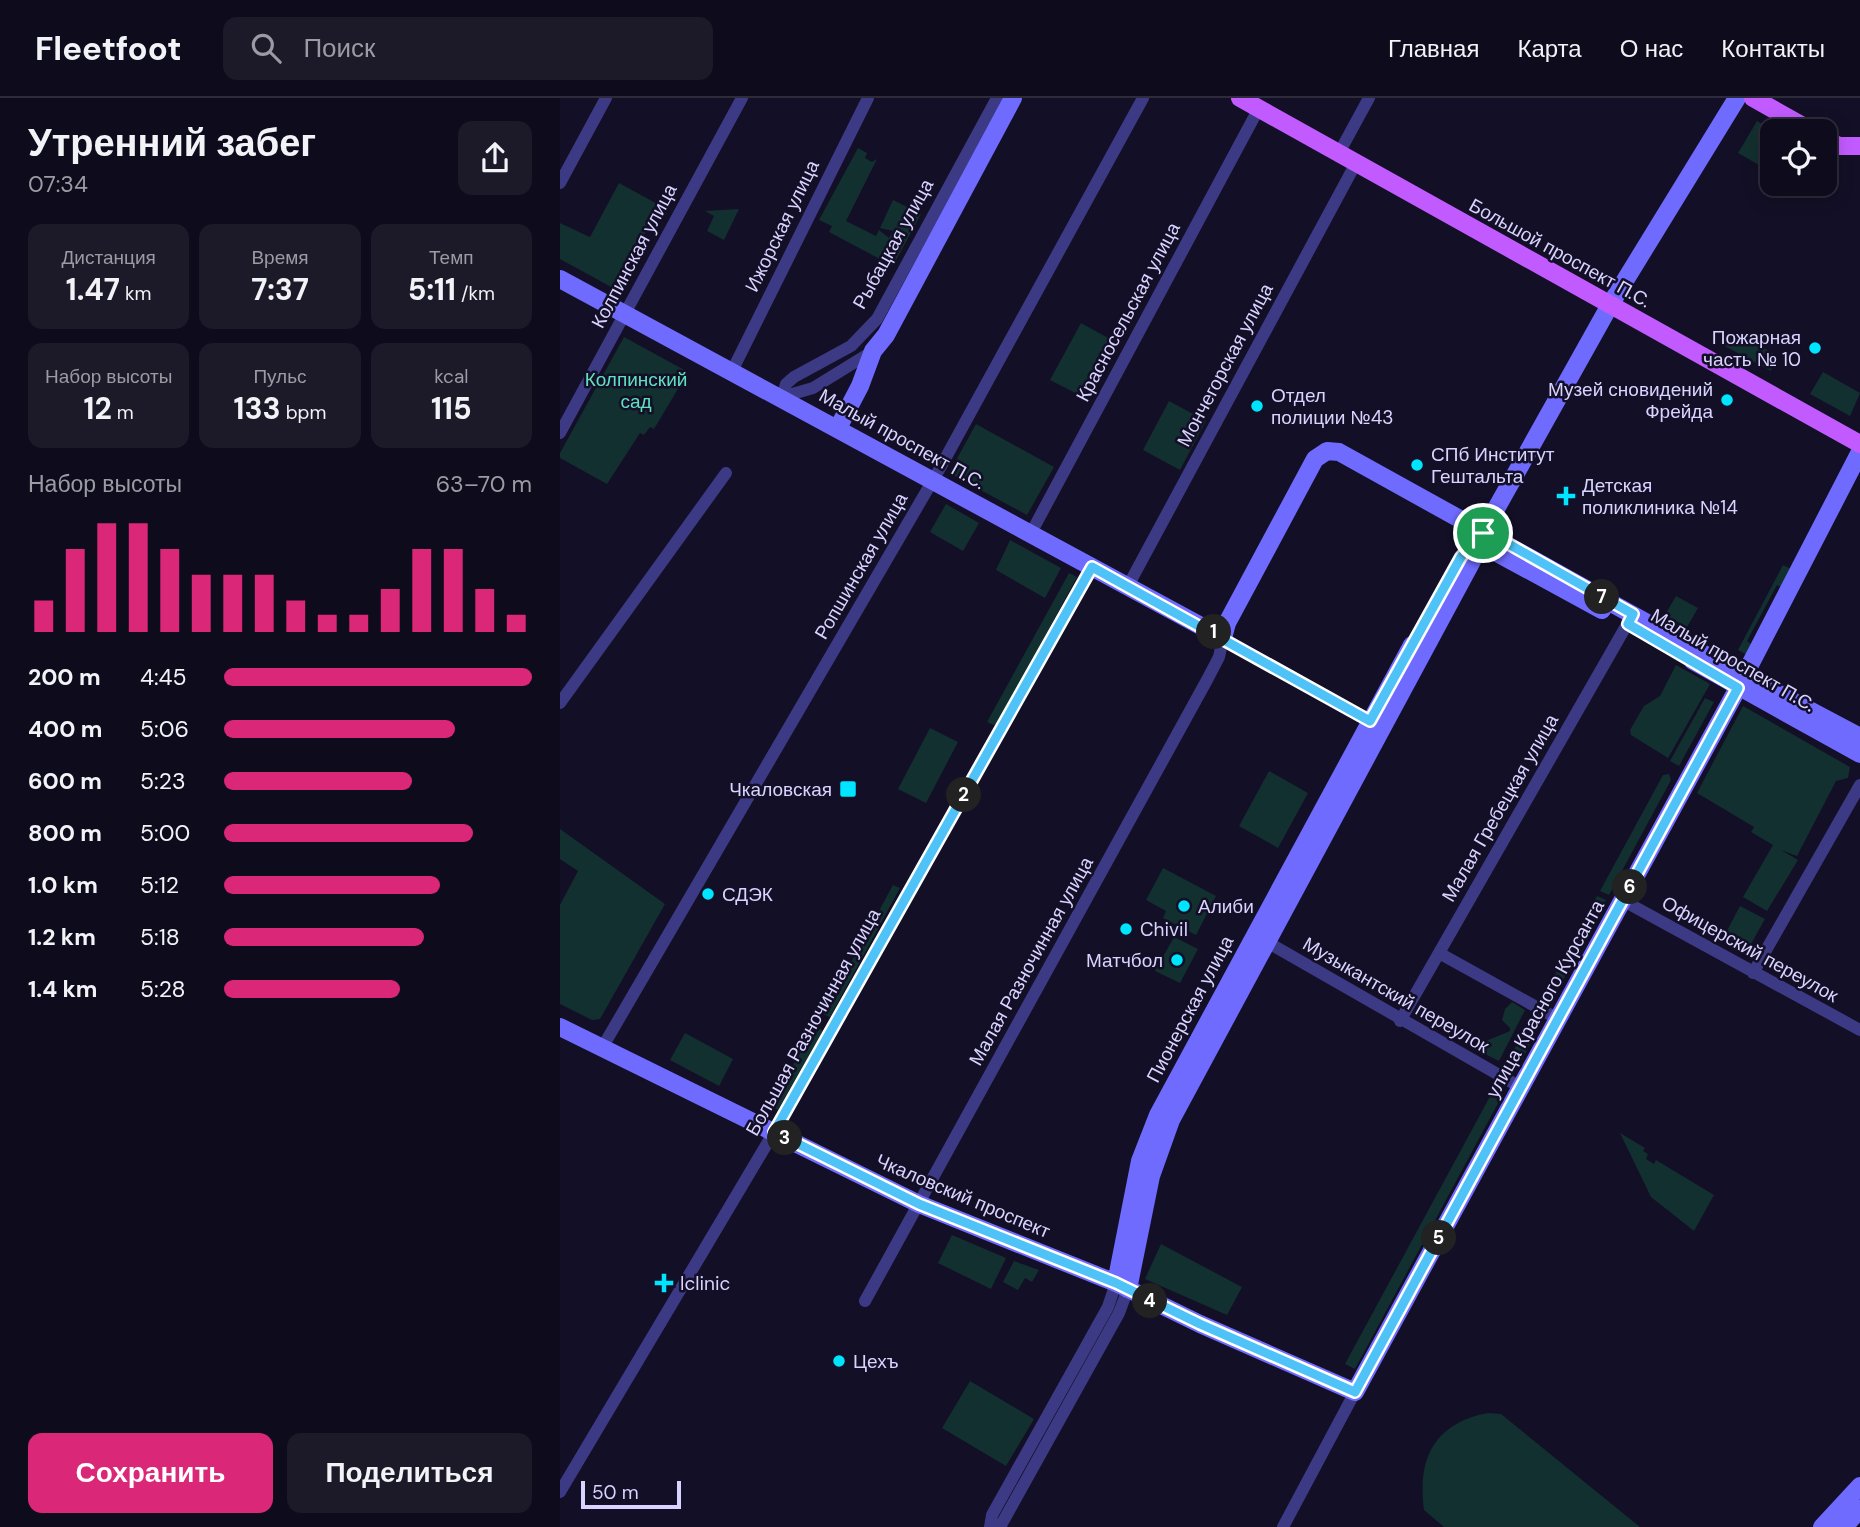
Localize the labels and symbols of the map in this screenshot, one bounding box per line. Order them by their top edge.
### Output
street label: Ижорская улица [739,155,825,296]
street label: Рыбацкая улица [847,174,939,314]
street label: Колпинская улица [585,179,683,333]
street label: Большой проспект П.С. [1465,193,1655,313]
street label: Красносельская улица [1070,218,1186,406]
street label: Мончегорская улица [1171,279,1279,451]
place label: Пожарная часть № 10 [1703,325,1801,372]
marker: Пожарная часть № 10 [1807,340,1823,356]
park label: Колпинский сад [585,367,687,414]
place label: Музей сновидений Фрейда [1548,377,1713,424]
street label: Малый проспект П.С. [815,383,989,495]
place label: Отдел полиции №43 [1271,383,1393,430]
marker: Музей сновидений Фрейда [1719,392,1735,408]
marker: Отдел полиции №43 [1249,398,1265,414]
place label: СПб Институт Гештальта [1431,442,1555,489]
marker: СПб Институт Гештальта [1409,457,1425,473]
place label: Детская поликлиника №14 [1582,473,1738,520]
marker: Детская поликлиника №14 [1556,486,1576,506]
street label: Ропшинская улица [809,488,913,644]
pin [1453,503,1513,563]
pin: 7 [1584,580,1620,614]
street label: Малый проспект П.С. [1646,603,1820,717]
pin: 1 [1196,614,1232,650]
street label: Малая Гребецкая улица [1436,709,1564,906]
place label: Чкаловская [729,777,832,802]
pin: 2 [946,778,982,812]
marker: Чкаловская [838,779,858,799]
street label: Малая Разночинная улица [963,852,1099,1070]
pin: 6 [1612,870,1648,904]
place label: СДЭК [722,882,773,907]
marker: СДЭК [700,886,716,902]
street label: Офицерский переулок [1657,890,1843,1008]
place label: Алиби [1198,894,1254,919]
street label: улица Красного Курсанта [1480,895,1610,1102]
marker: Алиби [1176,898,1192,914]
street label: Большая Разночинная улица [740,904,886,1140]
place label: Chivil [1140,917,1188,942]
marker: Chivil [1118,921,1134,937]
street label: Пионерская улица [1141,931,1239,1087]
street label: Музыкантский переулок [1298,931,1494,1059]
place label: Матчбол [1086,948,1163,973]
marker: Матчбол [1169,952,1185,968]
pin: 3 [768,1121,803,1156]
street label: Чкаловский проспект [872,1148,1054,1244]
pin: 5 [1422,1220,1456,1256]
place label: Iclinic [680,1271,730,1296]
marker: Iclinic [654,1273,674,1293]
pin: 4 [1132,1284,1168,1318]
place label: Цехъ [853,1349,899,1374]
marker: Цехъ [831,1353,847,1369]
scale bar [581,1478,681,1510]

